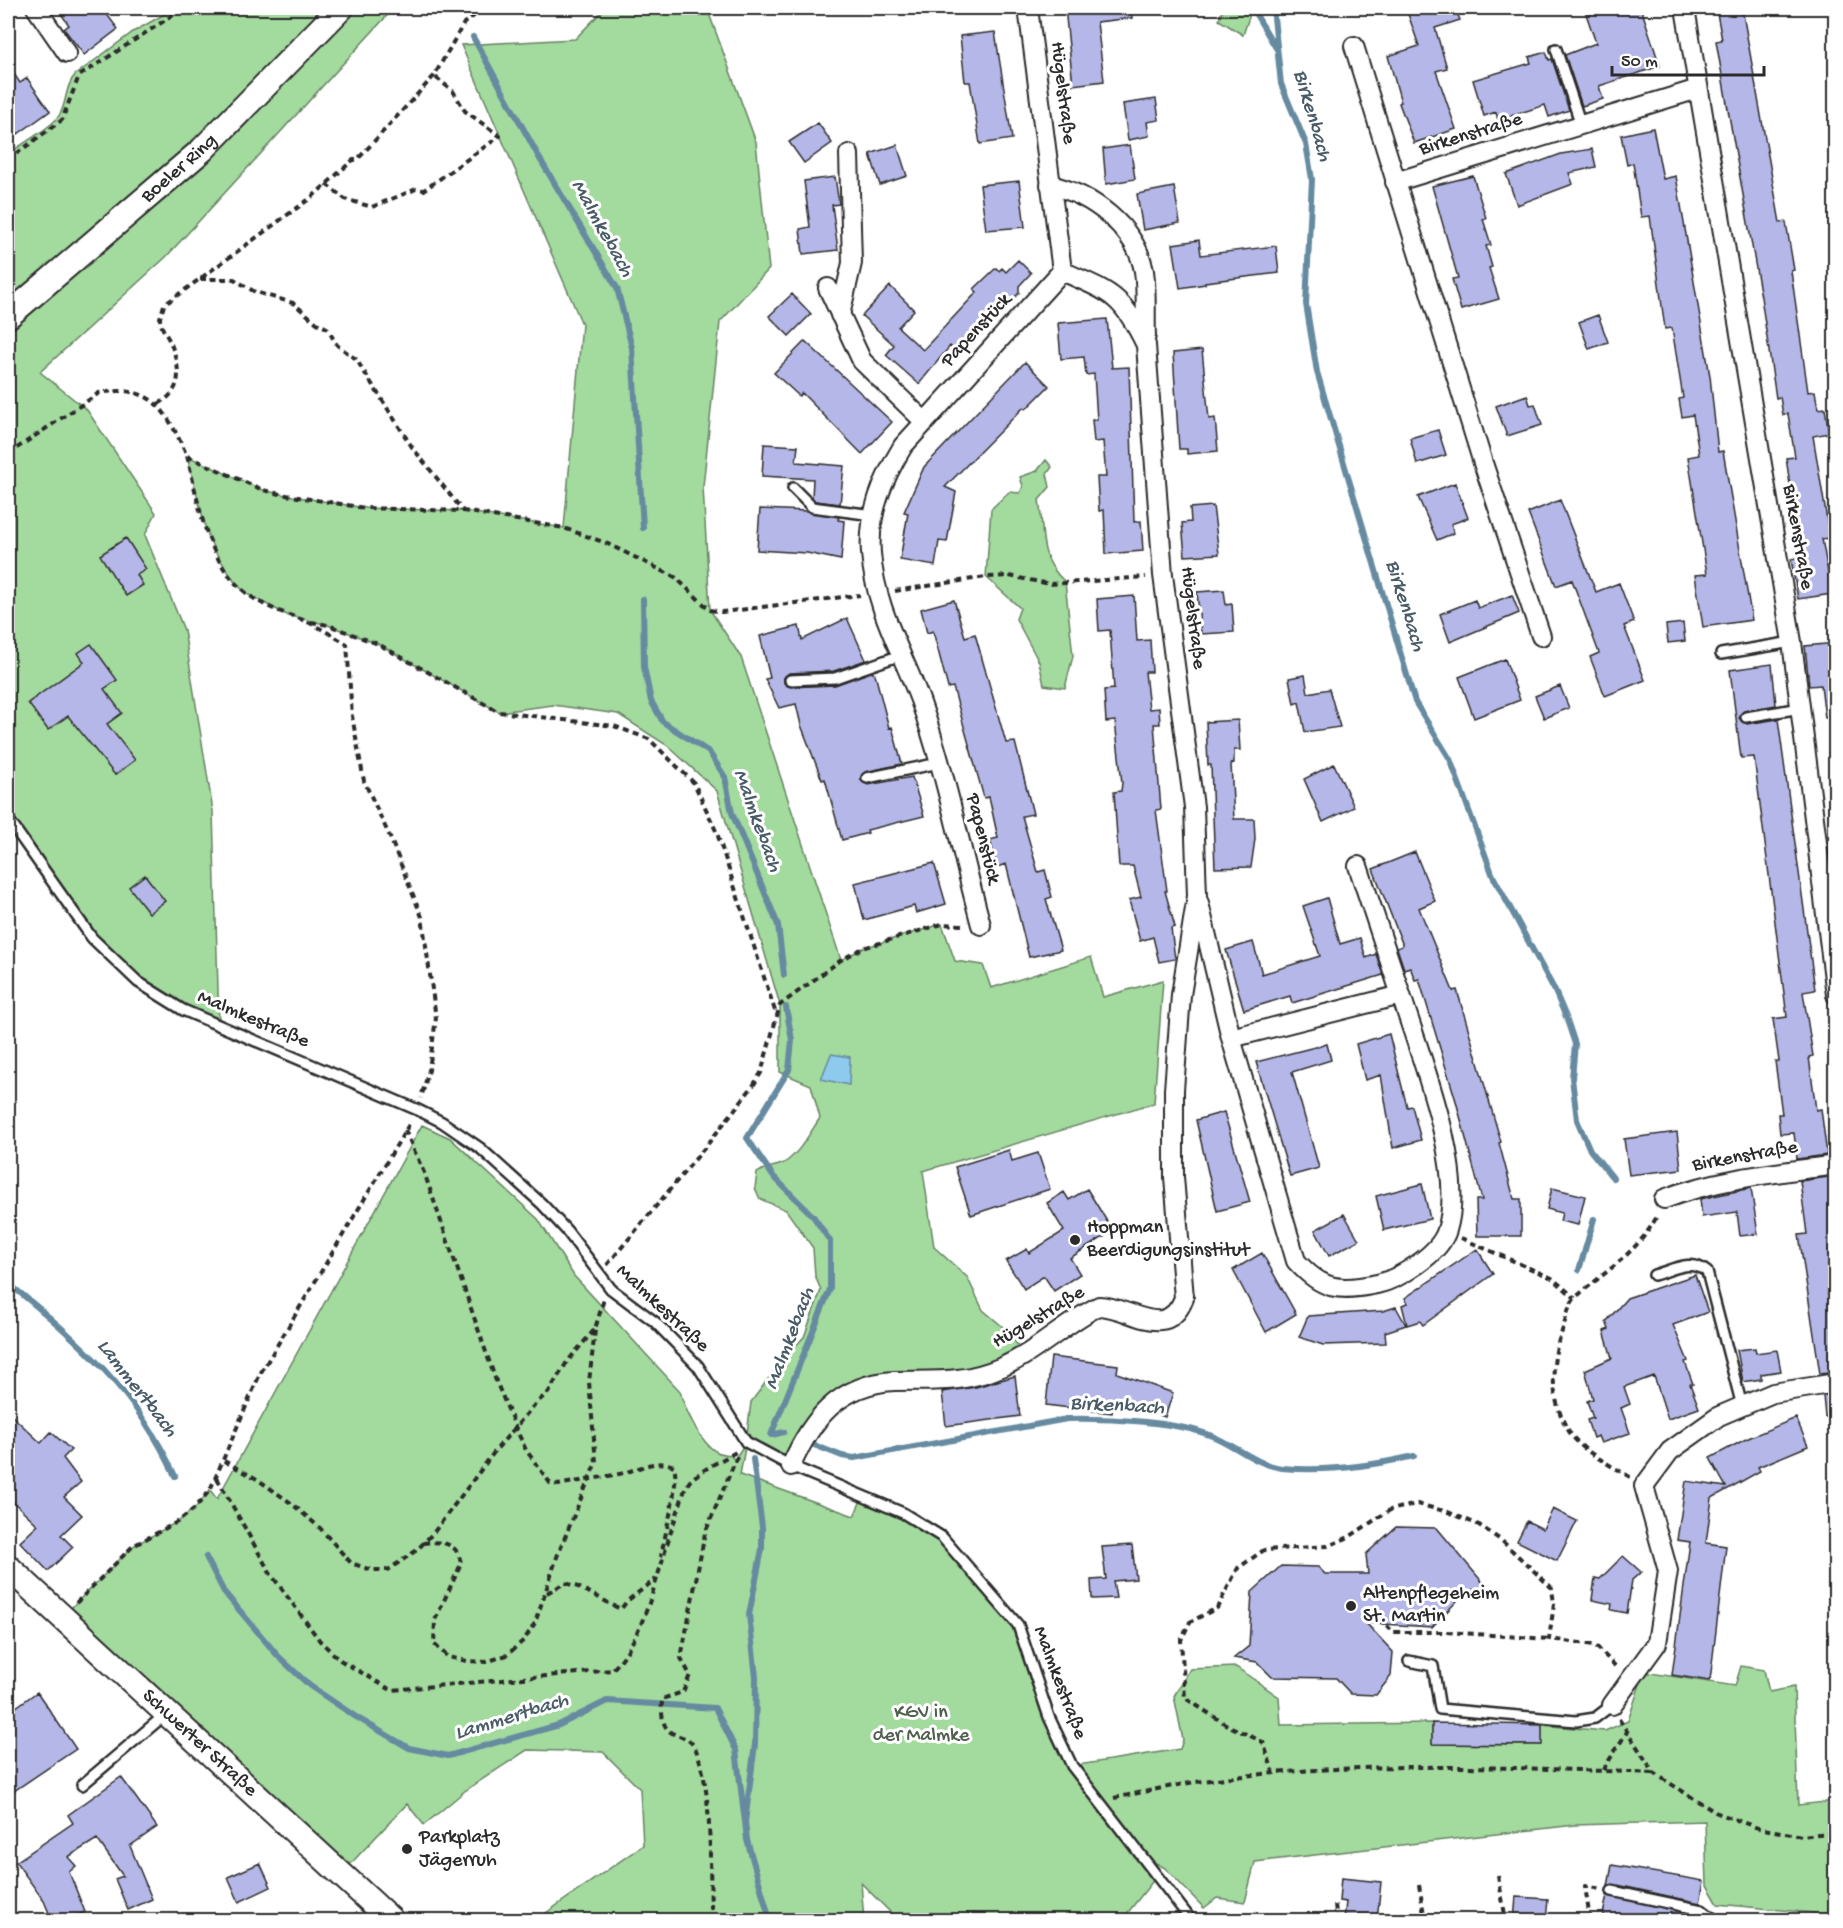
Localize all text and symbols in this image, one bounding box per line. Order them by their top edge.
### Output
scale bar [1612,39,1764,77]
street label: Hügelstraße [1044,40,1080,146]
text: 50 m [1621,52,1658,73]
water label: Birkenbach [1286,67,1336,165]
street label: Birkenstraße [1416,108,1526,162]
street label: Boeler Ring [136,130,222,209]
water label: Malmkebach [564,176,638,283]
street label: Papenstück [936,288,1018,373]
street label: Birkenstraße [1776,482,1818,592]
water label: Birkenbach [1378,557,1430,655]
street label: Hügelstraße [1174,565,1210,671]
water label: Malmkebach [726,766,786,876]
street label: Papenstück [959,790,1005,889]
street label: Malmkestraße [194,986,313,1054]
street label: Birkenstraße [1690,1136,1800,1178]
place label: Hoppman Beerdigungsinstitut [1086,1217,1251,1263]
marker: Hoppman Beerdigungsinstitut [1068,1233,1082,1247]
street label: Malmkestraße [611,1260,714,1358]
street label: Hügelstraße [989,1281,1090,1354]
water label: Malmkebach [760,1284,822,1393]
water label: Lammertbach [90,1335,182,1443]
water label: Birkenbach [1069,1392,1165,1422]
place label: Altenpflegeheim St. Martin [1363,1583,1499,1629]
marker: Altenpflegeheim St. Martin [1344,1599,1358,1613]
street label: Malmkestraße [1027,1623,1091,1743]
street label: Schwerter Straße [137,1685,262,1802]
water label: Lammertbach [452,1689,572,1747]
park label: KGV in der Malmke [873,1702,970,1748]
place label: Parkplatz Jägerruh [418,1827,501,1873]
marker: Parkplatz Jägerruh [400,1842,414,1856]

